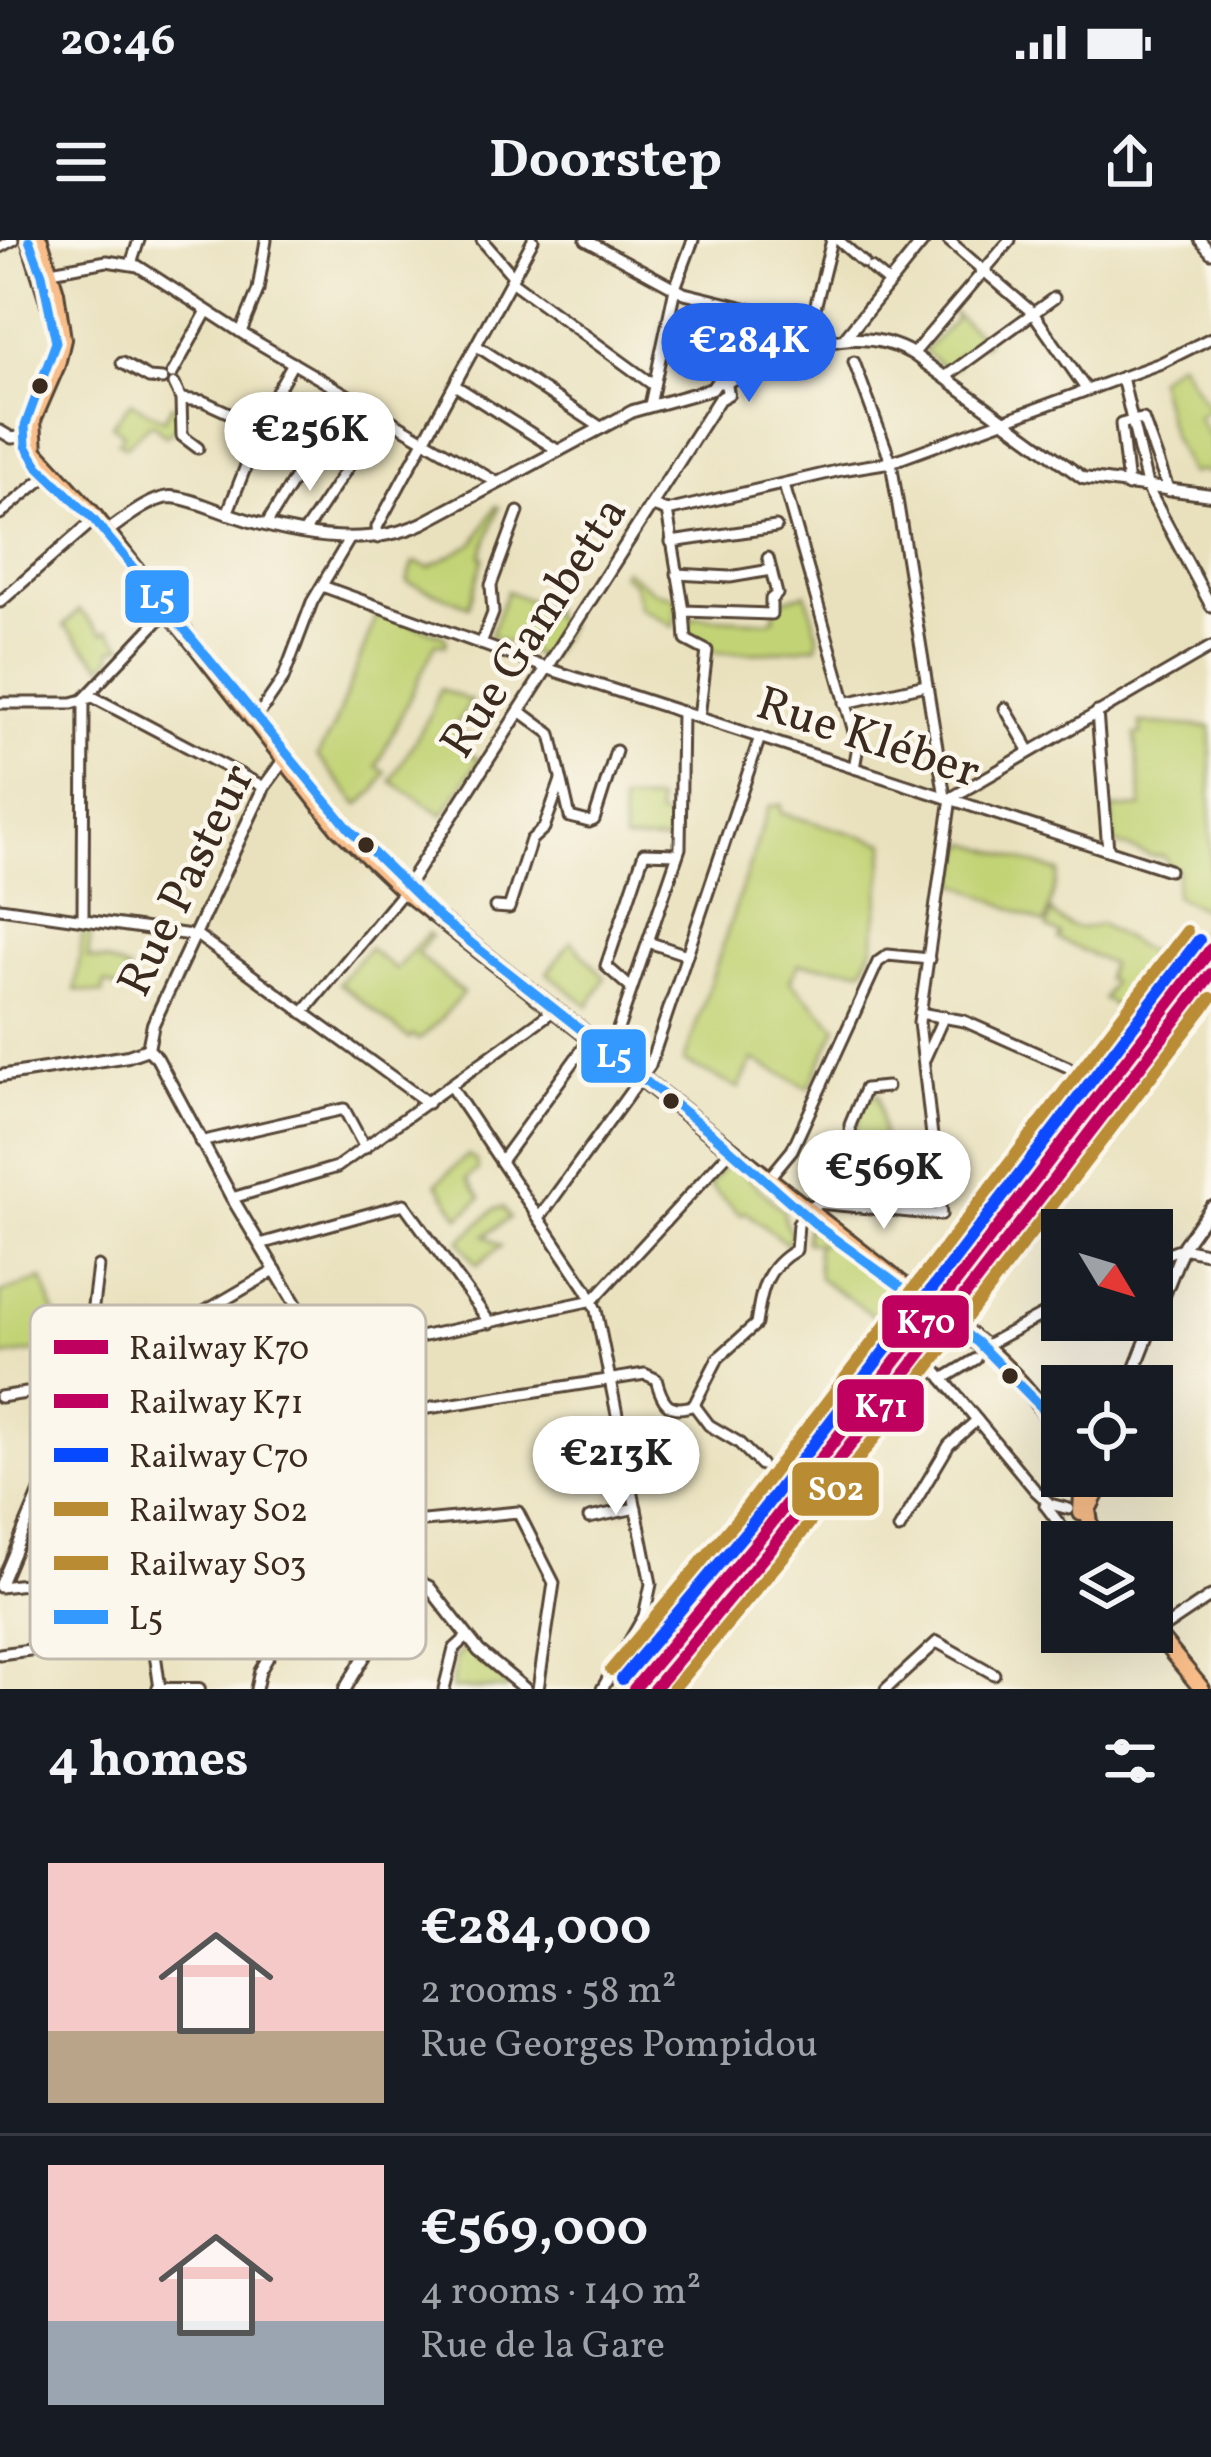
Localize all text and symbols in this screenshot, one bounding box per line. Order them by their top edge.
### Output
text: 20:46 [60,11,175,74]
text: Doorstep [489,125,722,200]
icon: menu [48,129,114,195]
icon: share [1097,129,1163,195]
pin: €284K [665,303,833,405]
text: €284K [688,315,810,369]
unlabelled marker [29,375,51,397]
pin: €256K [226,392,394,494]
text: €256K [251,404,369,458]
street label: Rue Gambetta [426,484,646,772]
line badge: L5 [123,568,191,625]
text: L5 [139,577,175,623]
street label: Rue Kléber [747,672,988,807]
street label: Rue Pasteur [103,754,273,1008]
unlabelled marker [355,834,377,856]
line badge: L5 [579,1027,648,1085]
text: L5 [596,1036,632,1082]
unlabelled marker [660,1090,682,1112]
pin: €569K [800,1130,968,1232]
text: €569K [825,1142,943,1196]
north arrow [1041,1209,1173,1341]
map controls [1041,1209,1173,1653]
line badge: K70 [880,1293,971,1350]
text: K70 [897,1302,955,1348]
legend [30,1305,426,1659]
text: Railway K70 [129,1328,309,1374]
unlabelled marker [999,1365,1021,1387]
button: locate [1041,1365,1173,1497]
line badge: K71 [835,1377,926,1434]
text: Railway K71 [129,1382,303,1428]
text: K71 [855,1386,907,1432]
pin: €213K [532,1416,700,1518]
text: €213K [560,1428,672,1482]
text: Railway C70 [129,1436,308,1482]
line badge: S02 [790,1460,881,1518]
text: S02 [808,1469,864,1515]
text: Railway S02 [129,1490,308,1536]
button: layers [1041,1521,1173,1653]
text: Railway S03 [129,1544,306,1590]
text: L5 [129,1598,163,1644]
text: 4 homes [48,1726,249,1797]
icon: filters [1097,1728,1163,1794]
text: €284,000 [420,1894,652,1965]
icon: home [144,1911,288,2055]
text: 2 rooms · 58 m² [420,1965,676,2019]
text: Rue Georges Pompidou [420,2019,818,2073]
text: €569,000 [420,2195,648,2266]
icon: home [144,2213,288,2357]
text: 4 rooms · 140 m² [420,2266,701,2320]
text: Rue de la Gare [420,2320,665,2374]

